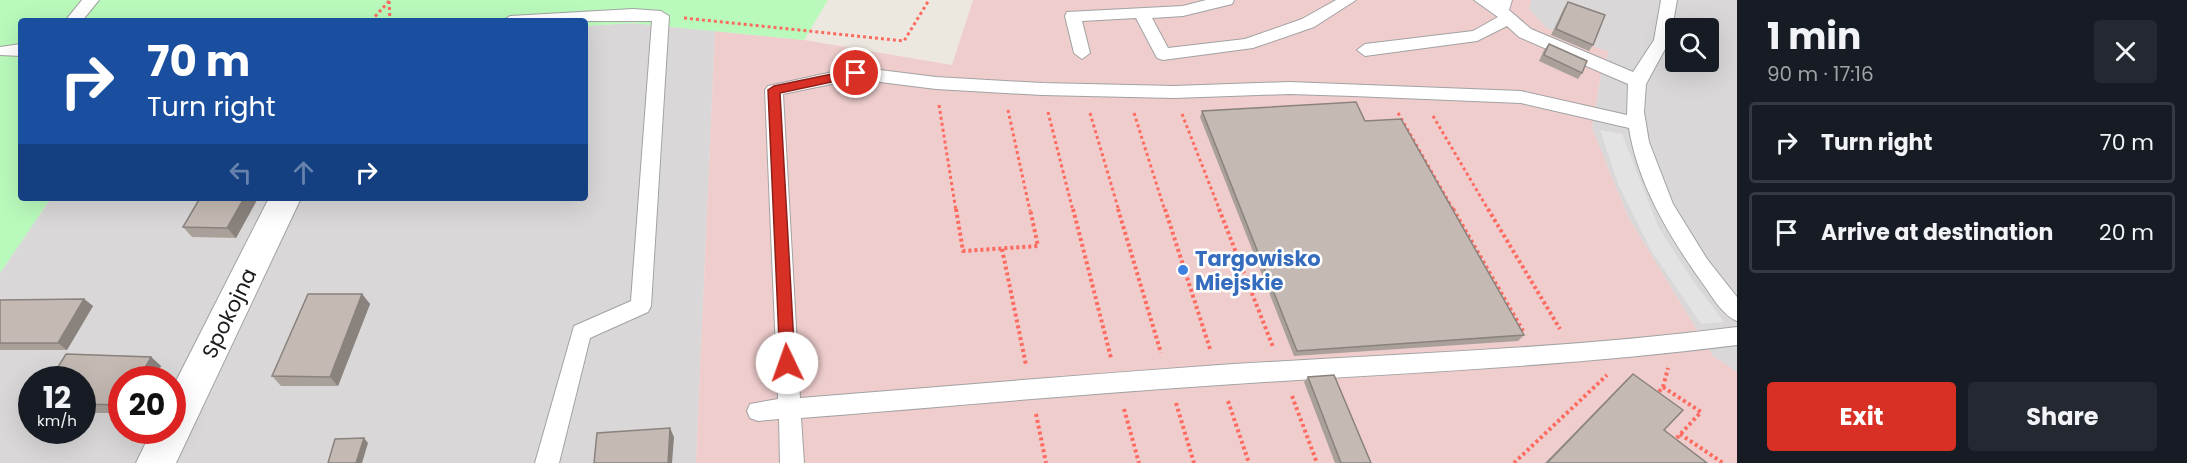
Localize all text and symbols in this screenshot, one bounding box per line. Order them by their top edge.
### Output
text: 1 min [1767,11,1861,62]
map controls [1665,18,1719,72]
button: search [1665,18,1719,72]
button: close [2094,20,2157,83]
text: 70 m [147,32,250,91]
icon: right [48,42,126,120]
pin [830,47,881,98]
icon: arrive [839,56,872,89]
text: 90 m · 17:16 [1767,60,1874,88]
text: Turn right [147,88,276,125]
icon: right [1770,126,1803,159]
text: Turn right [1821,127,1932,158]
text: 70 m [2100,127,2154,158]
icon: left [224,156,257,189]
icon: ahead [287,156,320,189]
icon: right [350,156,383,189]
icon: arrive [1770,216,1803,249]
text: Arrive at destination [1821,217,2053,248]
text: 20 m [2099,217,2154,248]
place label: Targowisko Miejskie [1195,244,1321,297]
street label: Spokojna [195,263,263,363]
marker: Targowisko Miejskie [1176,263,1190,277]
position arrow [755,331,819,395]
speed limit sign: 20 [108,366,186,444]
text: 12 [43,376,71,419]
button: Exit [1767,382,1956,451]
button: Share [1968,382,2157,451]
text: km/h [37,410,77,431]

